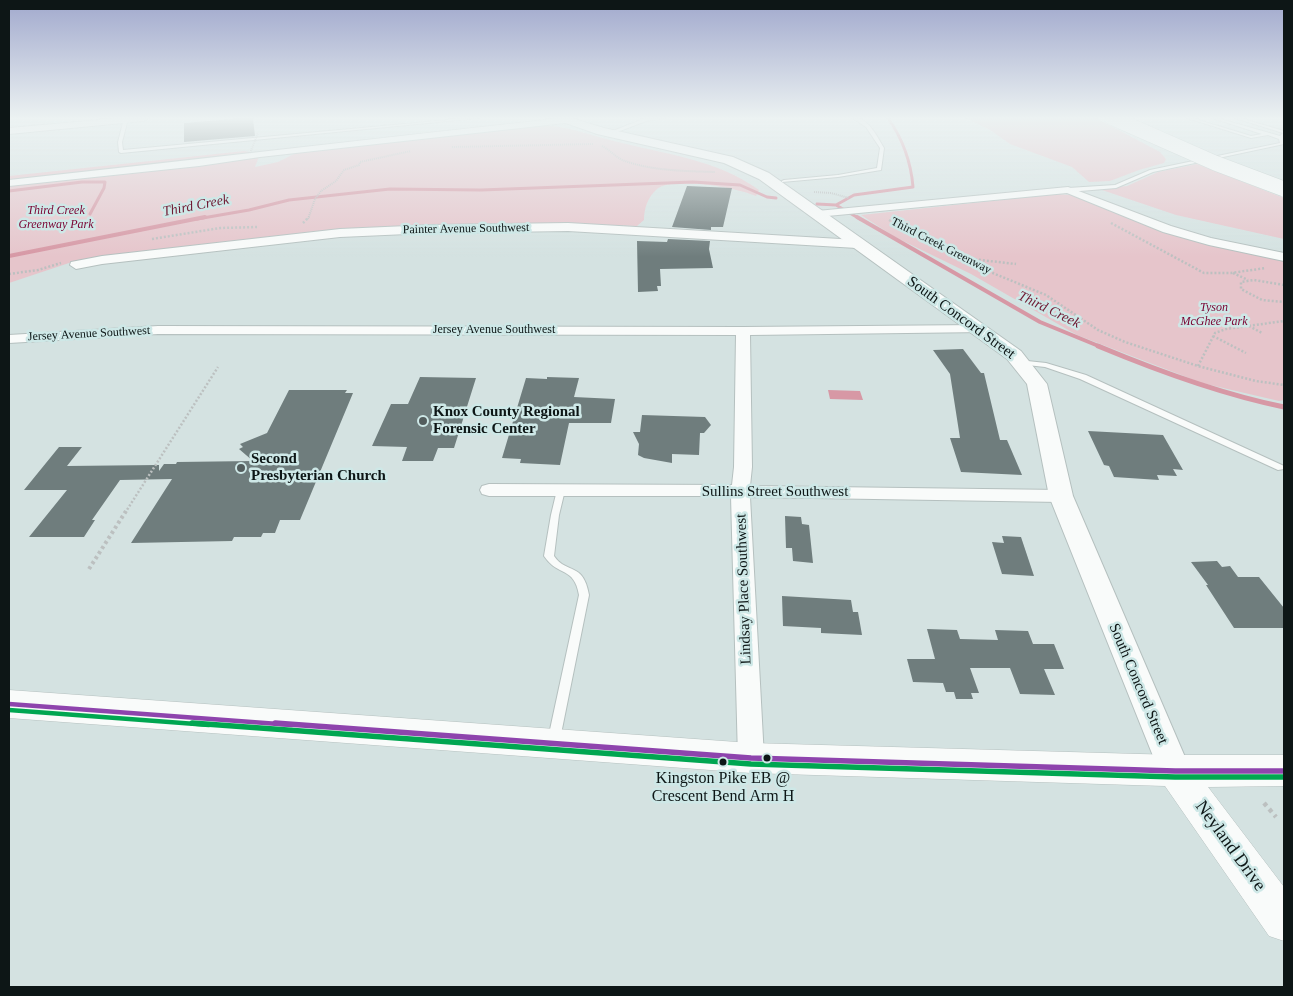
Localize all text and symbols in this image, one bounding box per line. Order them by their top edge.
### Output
water label: Third Creek [162,191,230,221]
park label: Third Creek Greenway Park [18,204,94,232]
street label: Third Creek Greenway [888,214,994,278]
street label: Painter Avenue Southwest [403,221,529,237]
street label: South Concord Street [903,273,1019,363]
water label: Third Creek [1015,288,1083,332]
park label: Tyson McGhee Park [1181,301,1247,329]
street label: Jersey Avenue Southwest [433,323,555,337]
street label: Jersey Avenue Southwest [27,324,151,344]
place label: Knox County Regional Forensic Center [433,403,580,438]
marker: Knox County Regional Forensic Center [417,415,429,427]
place label: Second Presbyterian Church [251,450,386,485]
marker: Second Presbyterian Church [235,462,247,474]
street label: Sullins Street Southwest [702,483,848,501]
street label: Lindsay Place Southwest [732,513,756,665]
street label: South Concord Street [1104,621,1172,747]
unlabelled marker [762,753,772,763]
marker: Kingston Pike EB @ Crescent Bend Arm H [718,757,728,767]
place label: Kingston Pike EB @ Crescent Bend Arm H [652,769,794,807]
street label: Neyland Drive [1190,797,1270,895]

